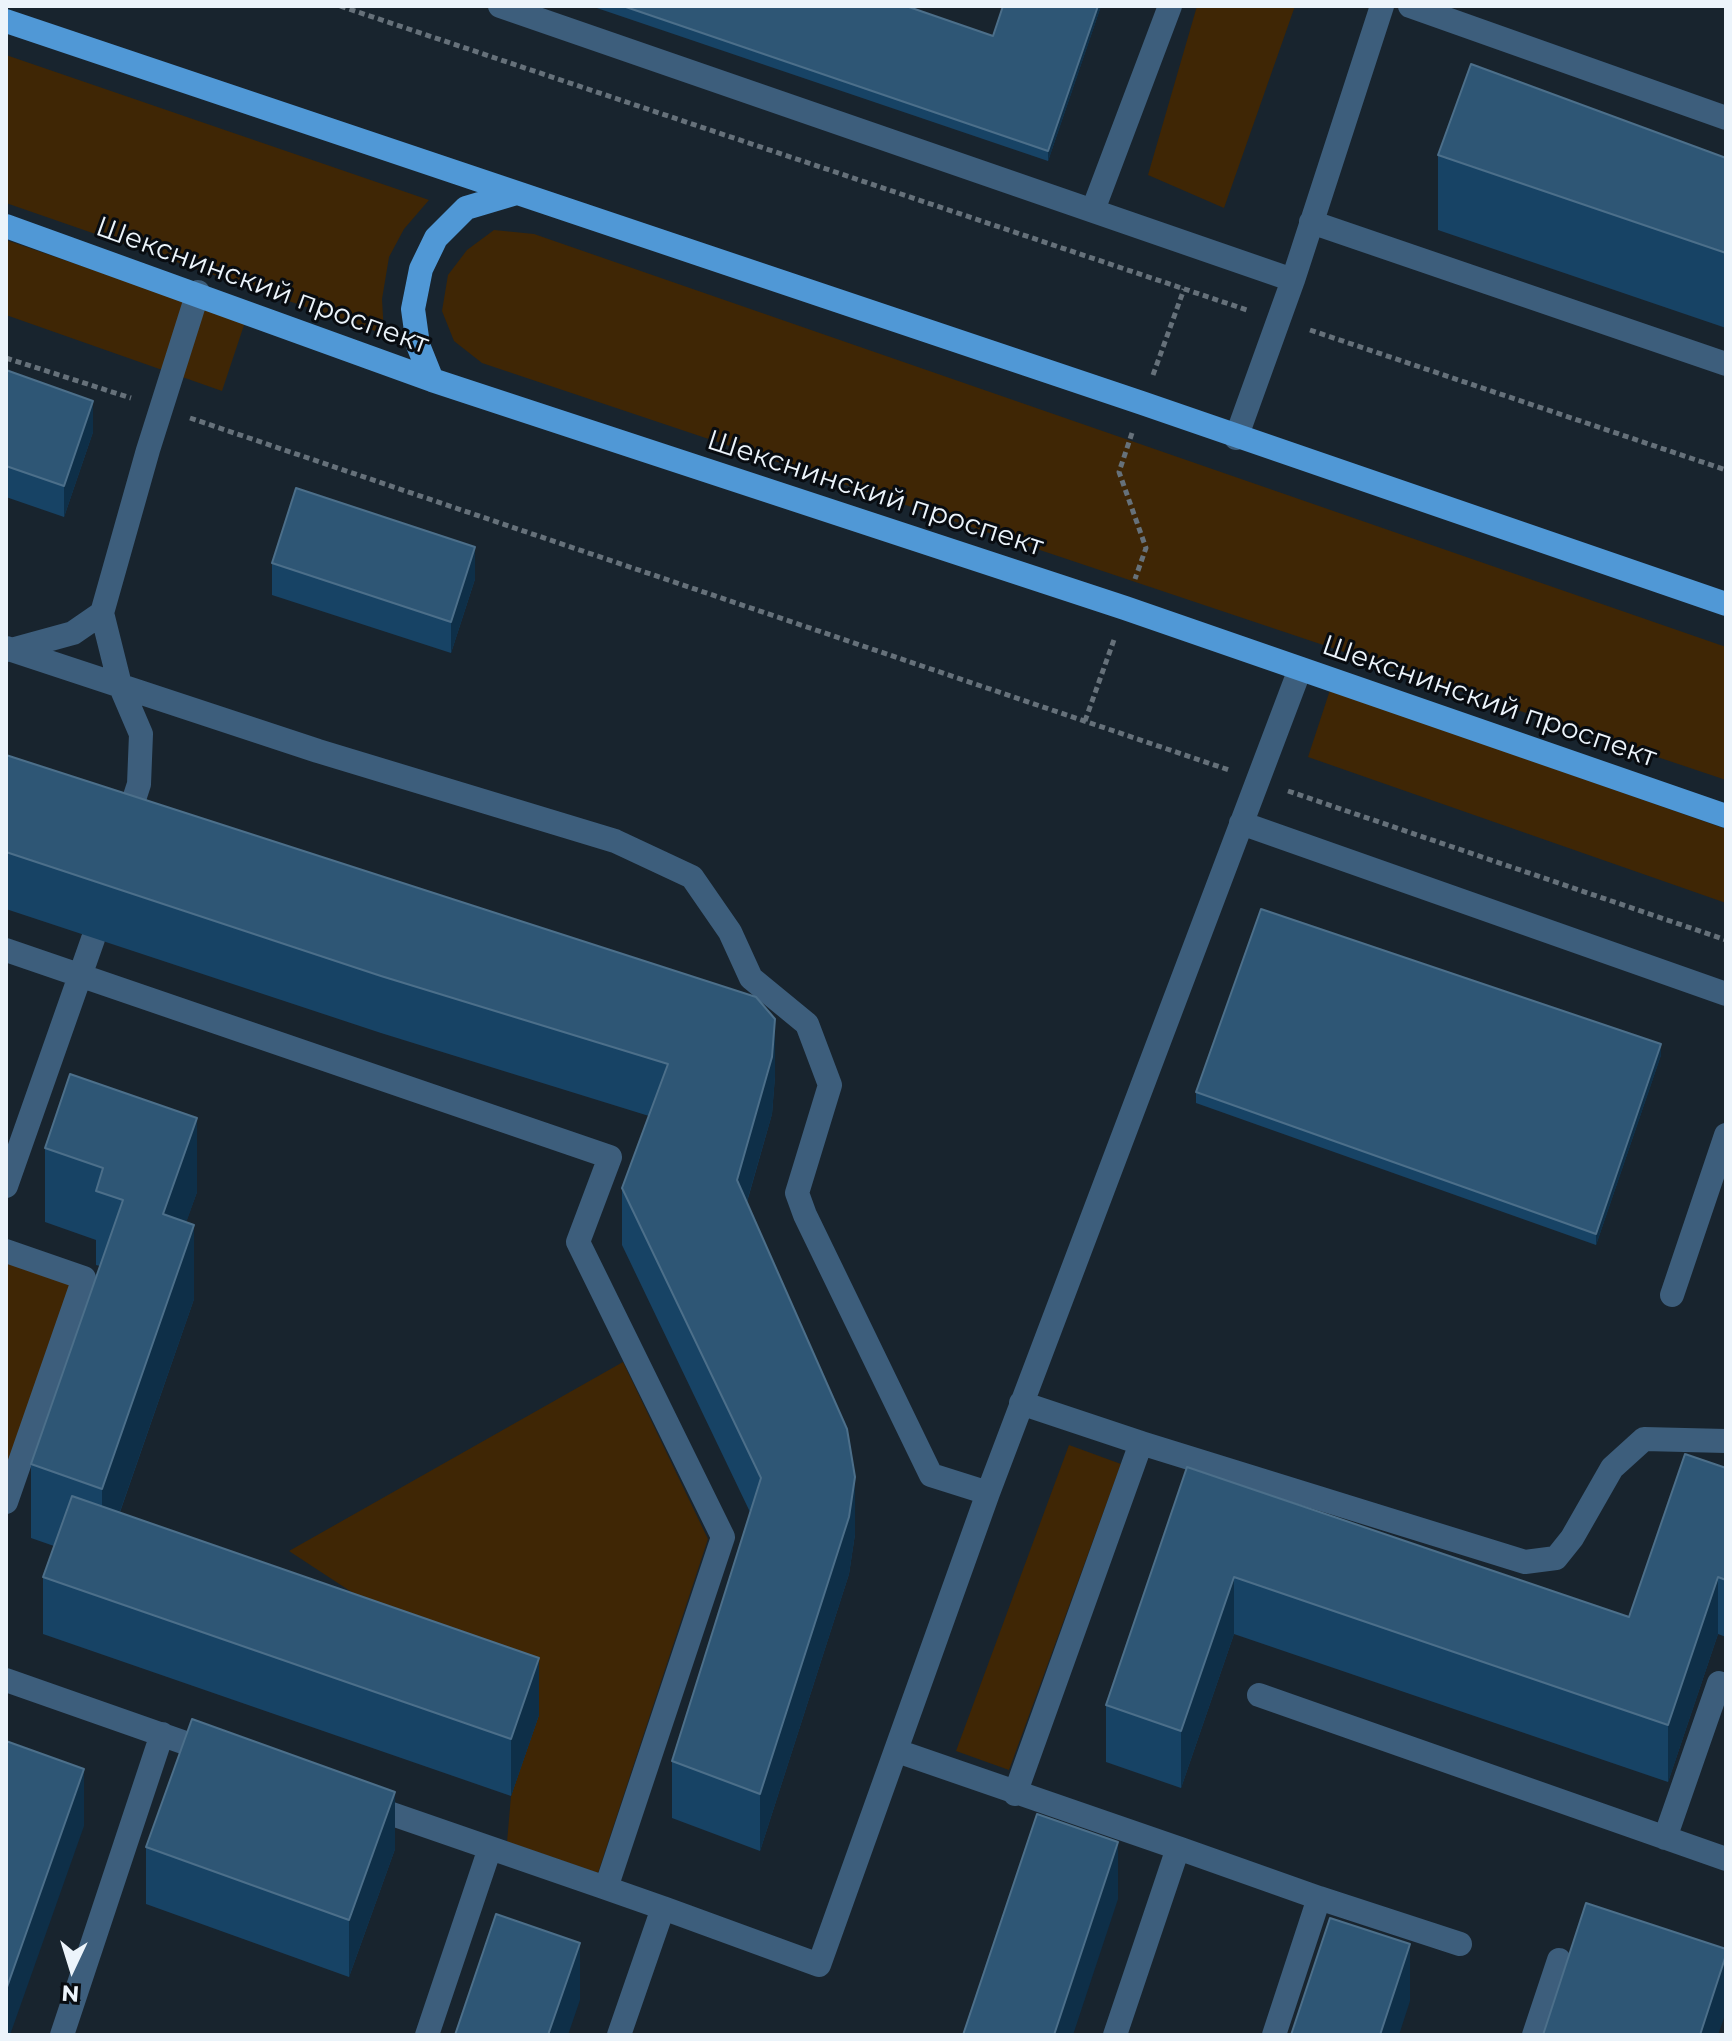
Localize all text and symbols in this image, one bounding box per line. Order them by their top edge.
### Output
street label: Шекснинский проспект [91,210,433,362]
street label: Шекснинский проспект [703,424,1047,564]
street label: Шекснинский проспект [1317,629,1661,775]
north arrow [32,1929,112,2009]
text: N [60,1979,80,2008]

